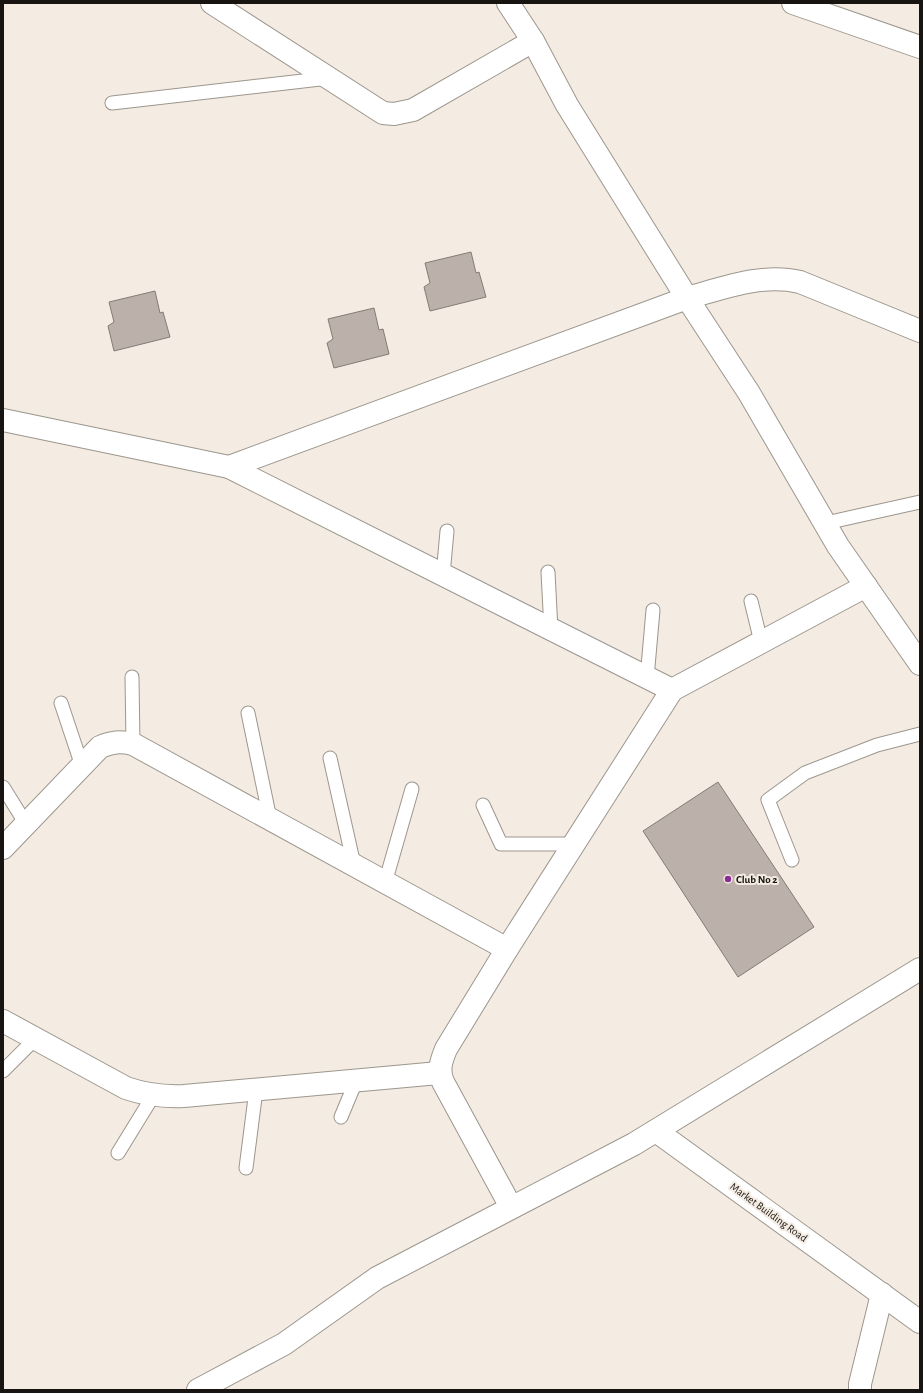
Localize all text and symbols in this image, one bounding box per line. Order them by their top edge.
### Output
marker: Club No 2 [723,874,733,884]
place label: Club No 2 [736,874,777,885]
street label: Market Building Road [728,1181,810,1244]

